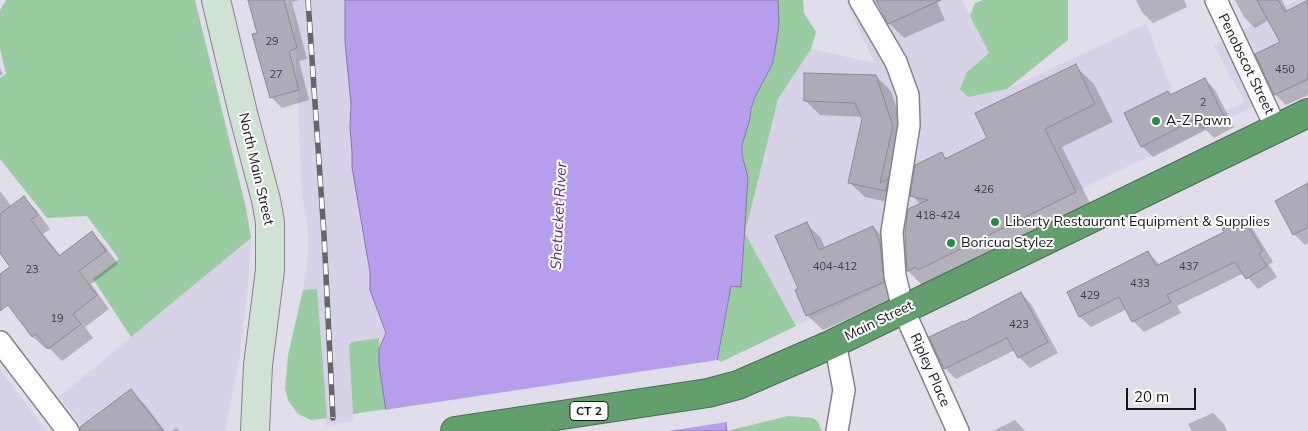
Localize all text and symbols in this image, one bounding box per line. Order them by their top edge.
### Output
street label: Penobscot Street [1214,11,1278,117]
house number: 29 [265,35,279,49]
house number: 450 [1275,63,1295,77]
house number: 27 [269,68,283,82]
house number: 2 [1200,96,1206,110]
street label: North Main Street [235,111,277,227]
place label: A-Z Pawn [1166,113,1231,129]
marker: A-Z Pawn [1150,115,1162,127]
water label: Shetucket River [547,162,571,270]
house number: 426 [974,183,994,197]
house number: 418-424 [916,209,960,223]
place label: Liberty Restaurant Equipment & Supplies [1005,214,1270,230]
marker: Liberty Restaurant Equipment & Supplies [989,216,1001,228]
place label: Boricua Stylez [961,235,1053,251]
marker: Boricua Stylez [945,237,957,249]
house number: 404-412 [813,260,857,274]
house number: 437 [1179,260,1199,274]
house number: 23 [25,263,39,277]
house number: 433 [1130,277,1150,291]
house number: 429 [1080,289,1100,303]
street label: Main Street [842,297,916,345]
house number: 19 [50,312,64,326]
house number: 423 [1009,318,1029,332]
street label: Ripley Place [906,331,954,409]
scale bar [1128,378,1198,410]
text: 20 m [1134,387,1169,406]
road number: CT 2 [570,402,608,421]

